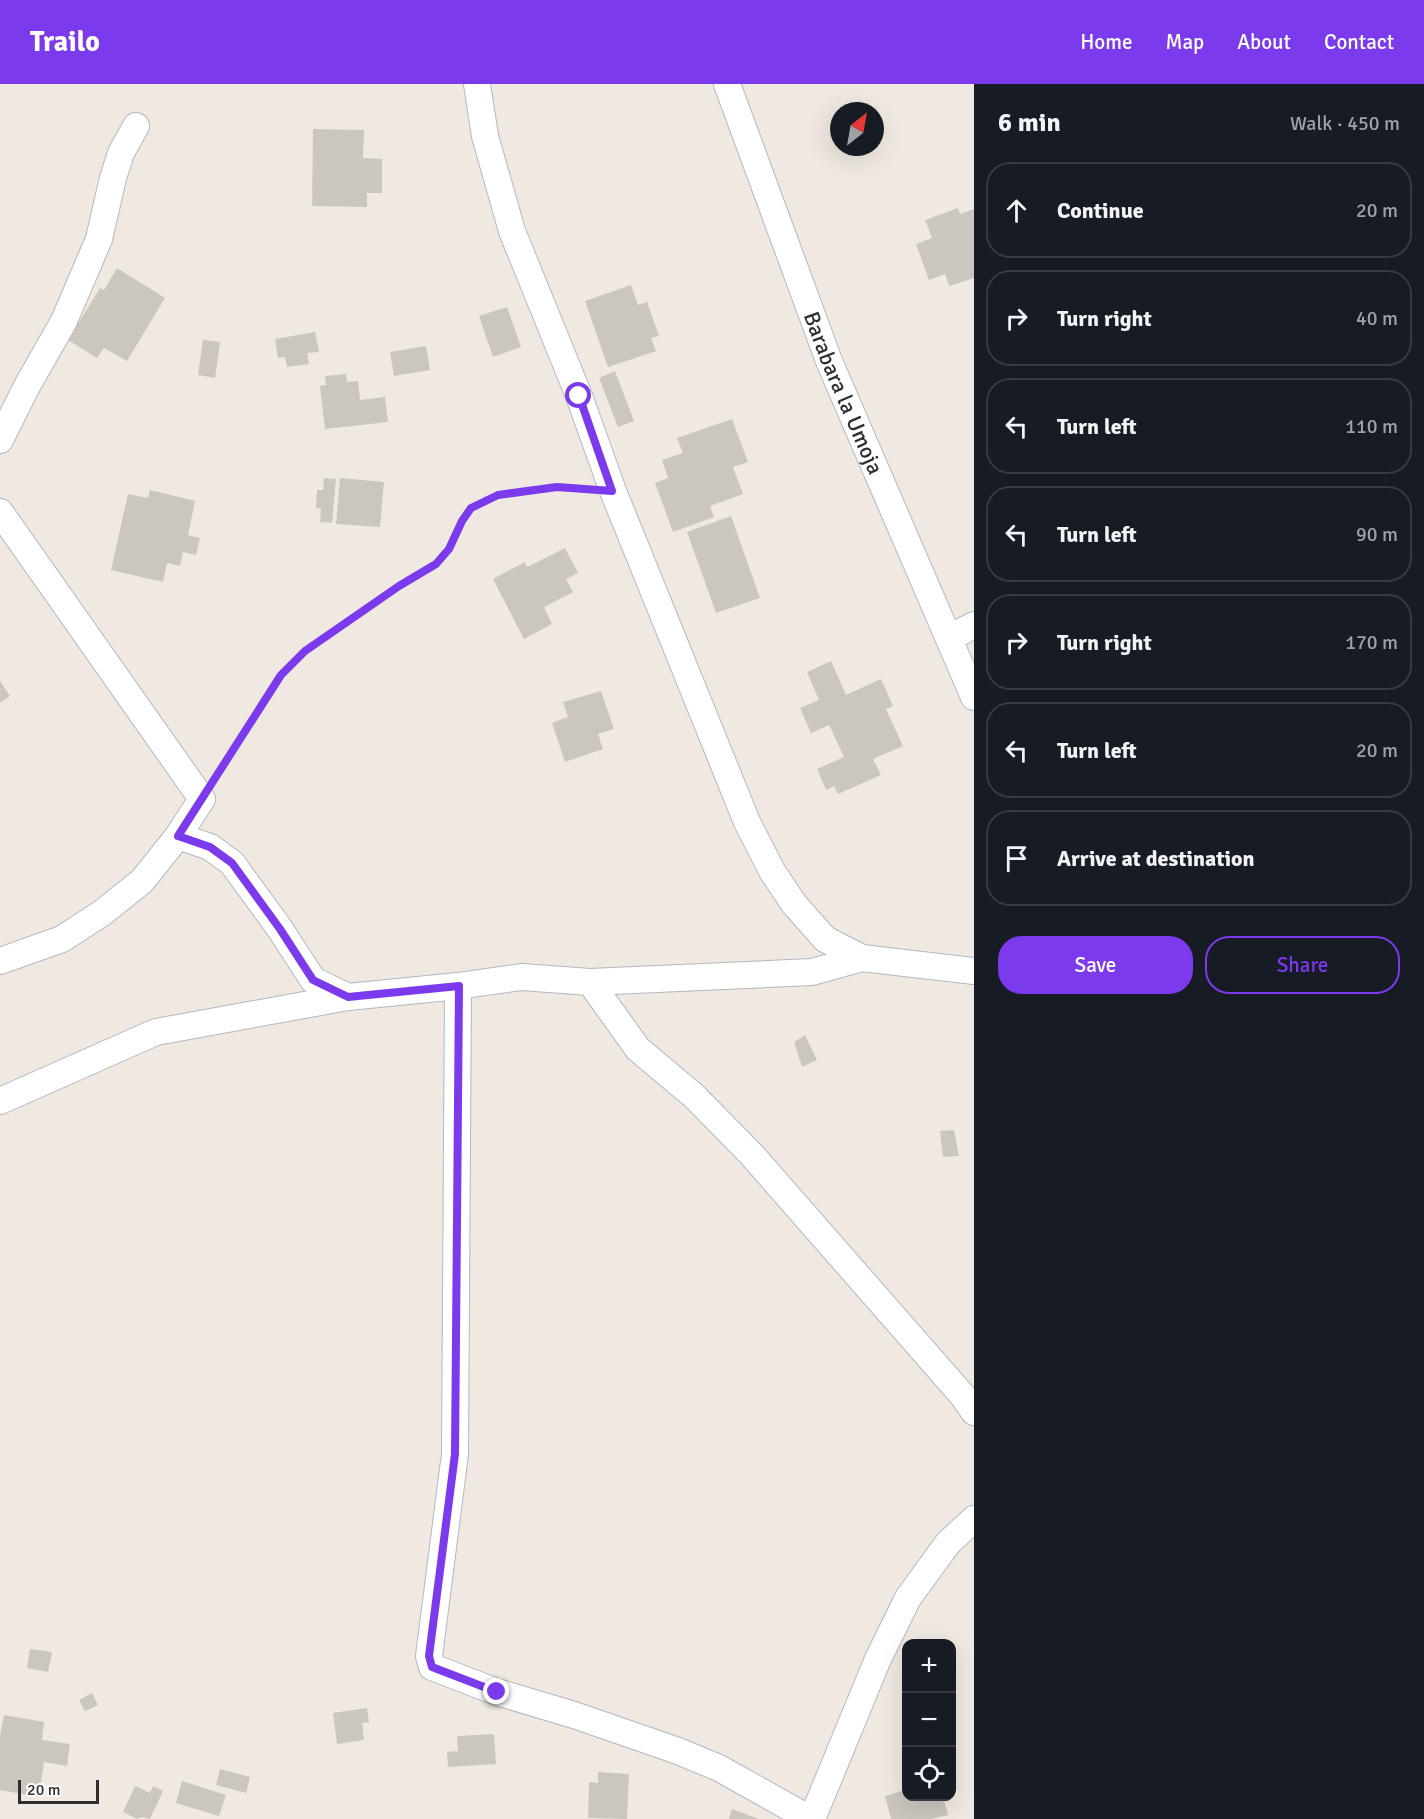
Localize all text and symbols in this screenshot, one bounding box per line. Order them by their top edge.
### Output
text: Trailo [30,25,100,59]
text: Home [1080,29,1133,55]
text: Map [1166,29,1204,55]
text: About [1237,29,1291,55]
text: Contact [1324,29,1394,55]
north arrow [830,102,884,156]
text: 6 min [998,107,1061,139]
text: Walk · 450 m [1290,111,1400,136]
icon: ahead [1000,194,1033,227]
text: Continue [1057,197,1144,224]
text: 20 m [1356,198,1398,223]
icon: right [1000,302,1033,335]
text: Turn right [1057,305,1152,332]
text: 40 m [1356,306,1398,331]
street label: Barabara la Umoja [798,307,890,478]
route start [565,382,591,408]
icon: left [1000,410,1033,443]
text: Turn left [1057,413,1137,440]
text: 110 m [1345,414,1398,439]
icon: left [1000,518,1033,551]
text: Turn left [1057,521,1137,548]
text: 90 m [1356,522,1398,547]
icon: right [1000,626,1033,659]
text: Turn right [1057,629,1152,656]
text: 170 m [1345,630,1398,655]
icon: left [1000,734,1033,767]
text: Turn left [1057,737,1137,764]
text: 20 m [1356,738,1398,763]
icon: arrive [1000,842,1033,875]
text: Arrive at destination [1057,845,1254,872]
button: Save [998,936,1193,994]
button: Share [1205,936,1400,994]
map controls [902,1639,956,1801]
button: + [902,1639,956,1693]
route end [483,1678,509,1704]
button: − [902,1693,956,1747]
button: locate [902,1747,956,1801]
scale bar [18,1777,99,1804]
text: 20 m [27,1780,61,1800]

